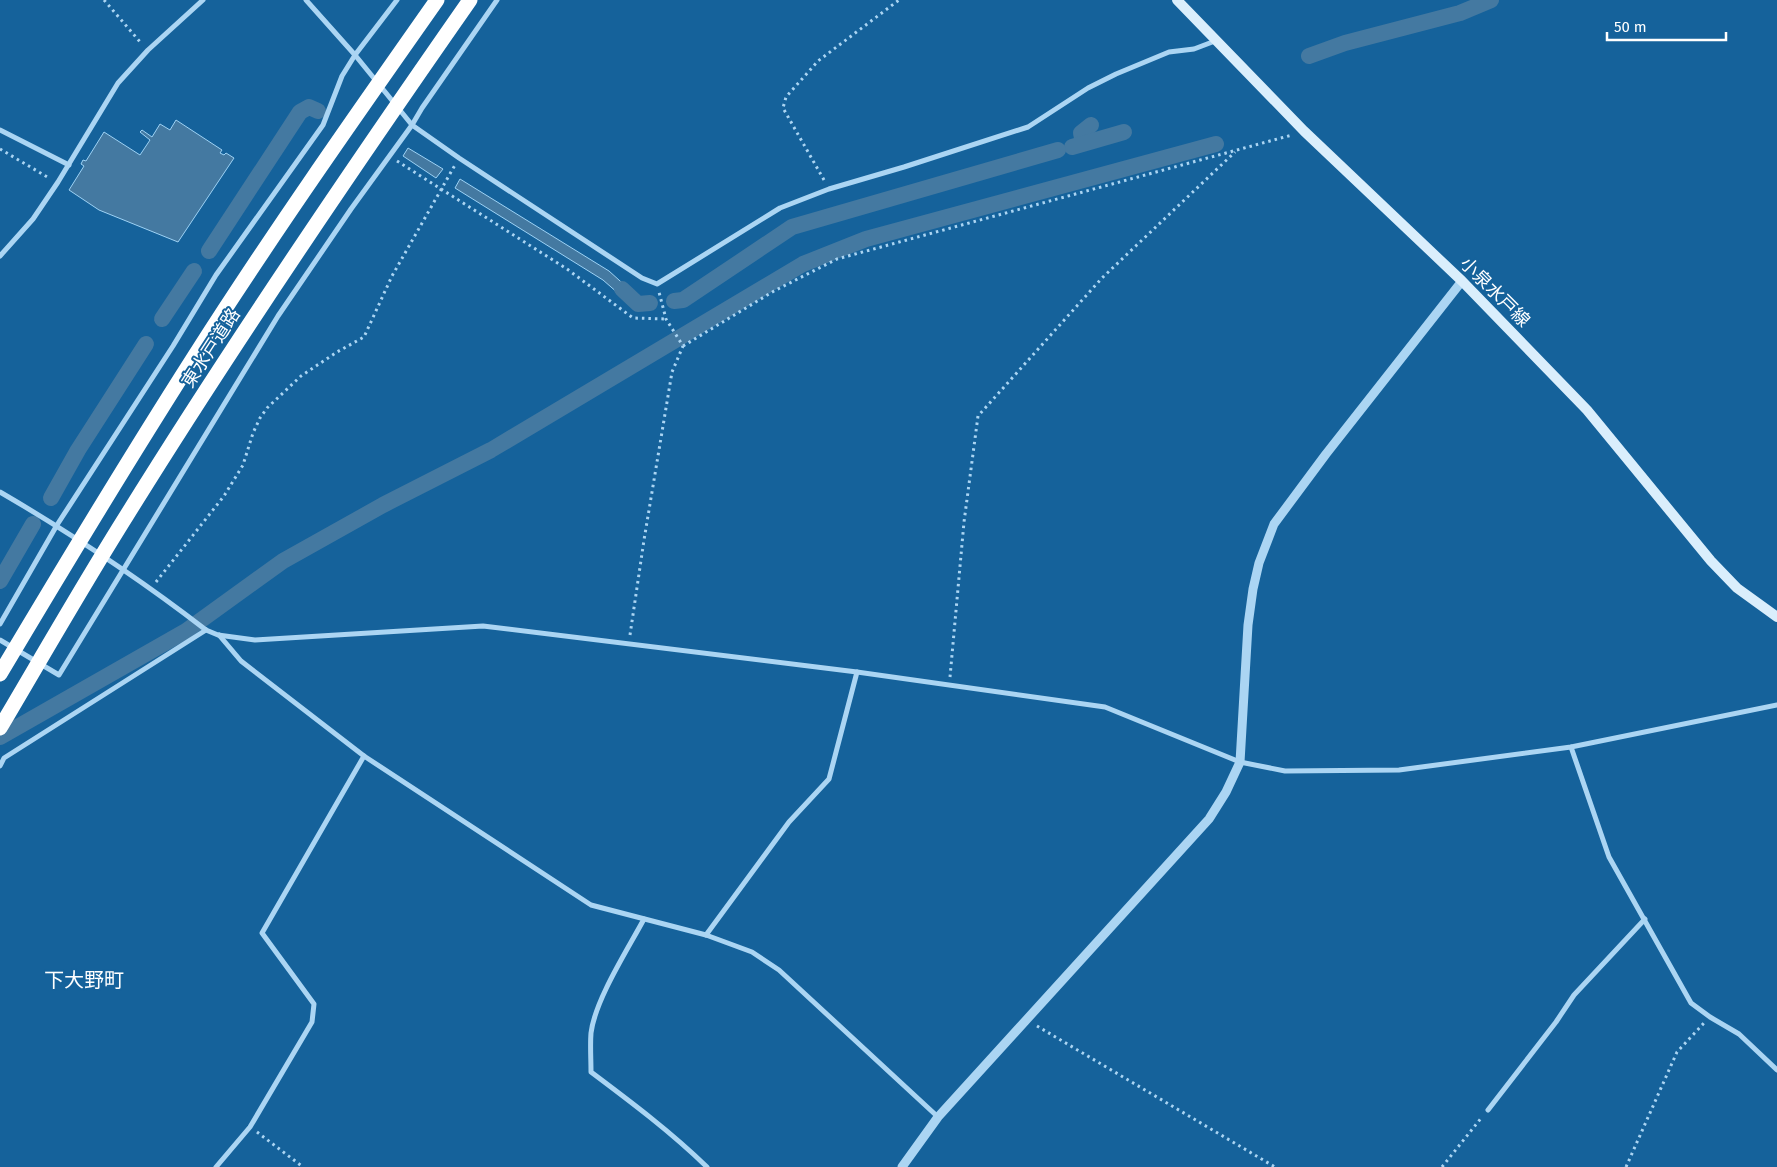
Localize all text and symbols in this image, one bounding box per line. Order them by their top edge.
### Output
scale bar [1607,10,1726,42]
text: 50 m [1614,18,1647,36]
street label: 小泉水戸線 [1455,252,1535,332]
street label: 東水戸道路 [177,304,245,392]
district label: 下大野町 [44,968,124,992]

